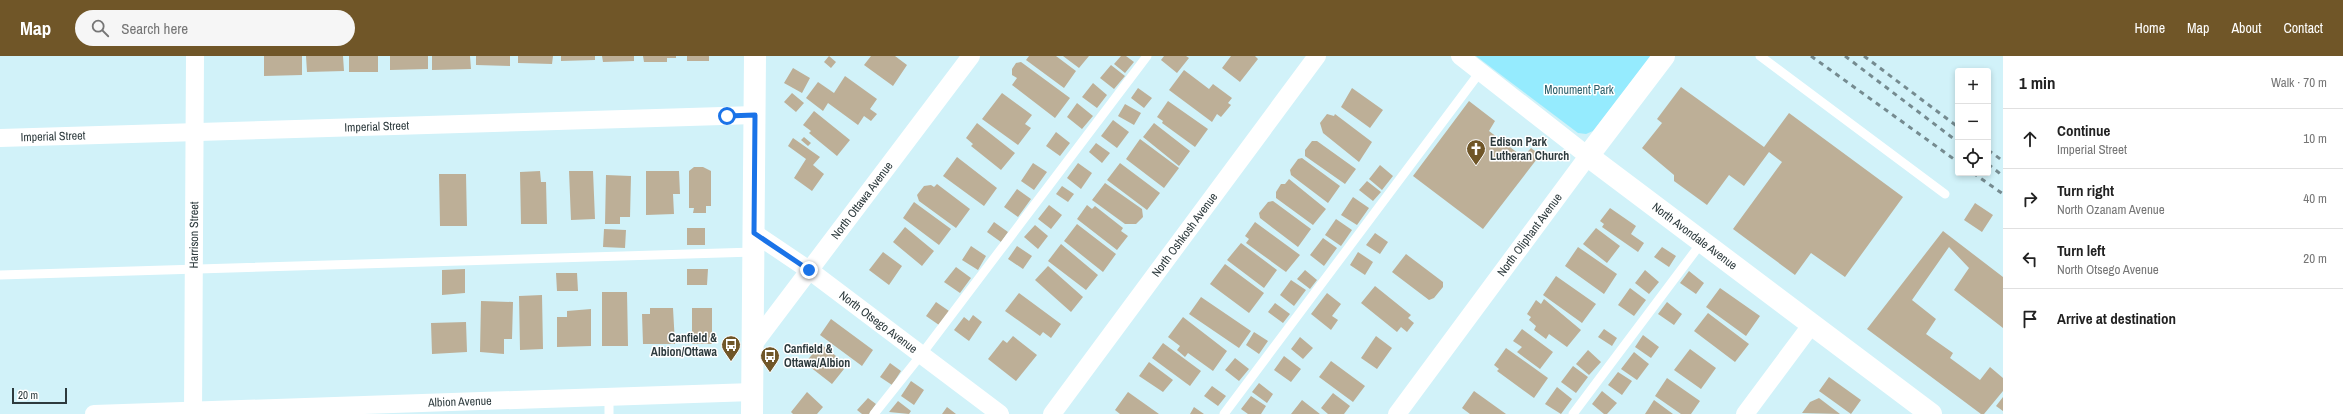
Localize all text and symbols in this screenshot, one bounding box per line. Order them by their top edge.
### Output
search box [75,10,355,46]
text: Map [20,15,51,41]
icon: search [89,17,111,39]
text: Search here [121,18,188,39]
text: Home [2134,19,2165,37]
text: Map [2187,19,2209,37]
text: About [2231,19,2261,37]
text: Contact [2283,19,2323,37]
map controls [1955,68,1991,176]
button: + [1955,68,1991,104]
text: 1 min [2019,71,2055,94]
text: Walk · 70 m [2271,74,2327,91]
park label: Monument Park [1544,82,1614,98]
button: − [1955,104,1991,140]
route start [718,107,736,125]
street label: Imperial Street [344,118,410,136]
text: Continue [2057,120,2110,141]
street label: Imperial Street [20,127,86,145]
icon: ahead [2019,128,2041,150]
text: 10 m [2303,130,2327,147]
place label: Edison Park Lutheran Church [1490,134,1569,164]
church icon: Edison Park Lutheran Church [1465,138,1487,166]
button: locate [1955,140,1991,176]
text: Imperial Street [2057,141,2127,158]
street label: North Ottawa Avenue [827,158,897,243]
text: Turn right [2057,180,2114,201]
icon: right [2019,188,2041,210]
street label: North Oshkosh Avenue [1148,189,1221,280]
street label: North Oliphant Avenue [1494,190,1566,280]
text: 40 m [2303,190,2327,207]
street label: North Avondale Avenue [1649,199,1740,273]
street label: Harrison Street [186,201,202,268]
text: North Ozanam Avenue [2057,201,2165,218]
text: Turn left [2057,240,2105,261]
icon: left [2019,248,2041,270]
text: 20 m [2303,250,2327,267]
route end [800,261,818,279]
text: North Otsego Avenue [2057,261,2159,278]
street label: North Otsego Avenue [836,287,921,357]
icon: arrive [2019,308,2041,330]
text: Arrive at destination [2057,308,2176,329]
place label: Canfield & Albion/Ottawa [651,330,718,360]
bus stop icon: Canfield & Albion/Ottawa [720,334,742,362]
place label: Canfield & Ottawa/Albion [784,341,850,371]
bus stop icon: Canfield & Ottawa/Albion [759,345,781,373]
scale bar [12,386,67,405]
text: 20 m [18,388,38,402]
street label: Albion Avenue [427,393,492,411]

